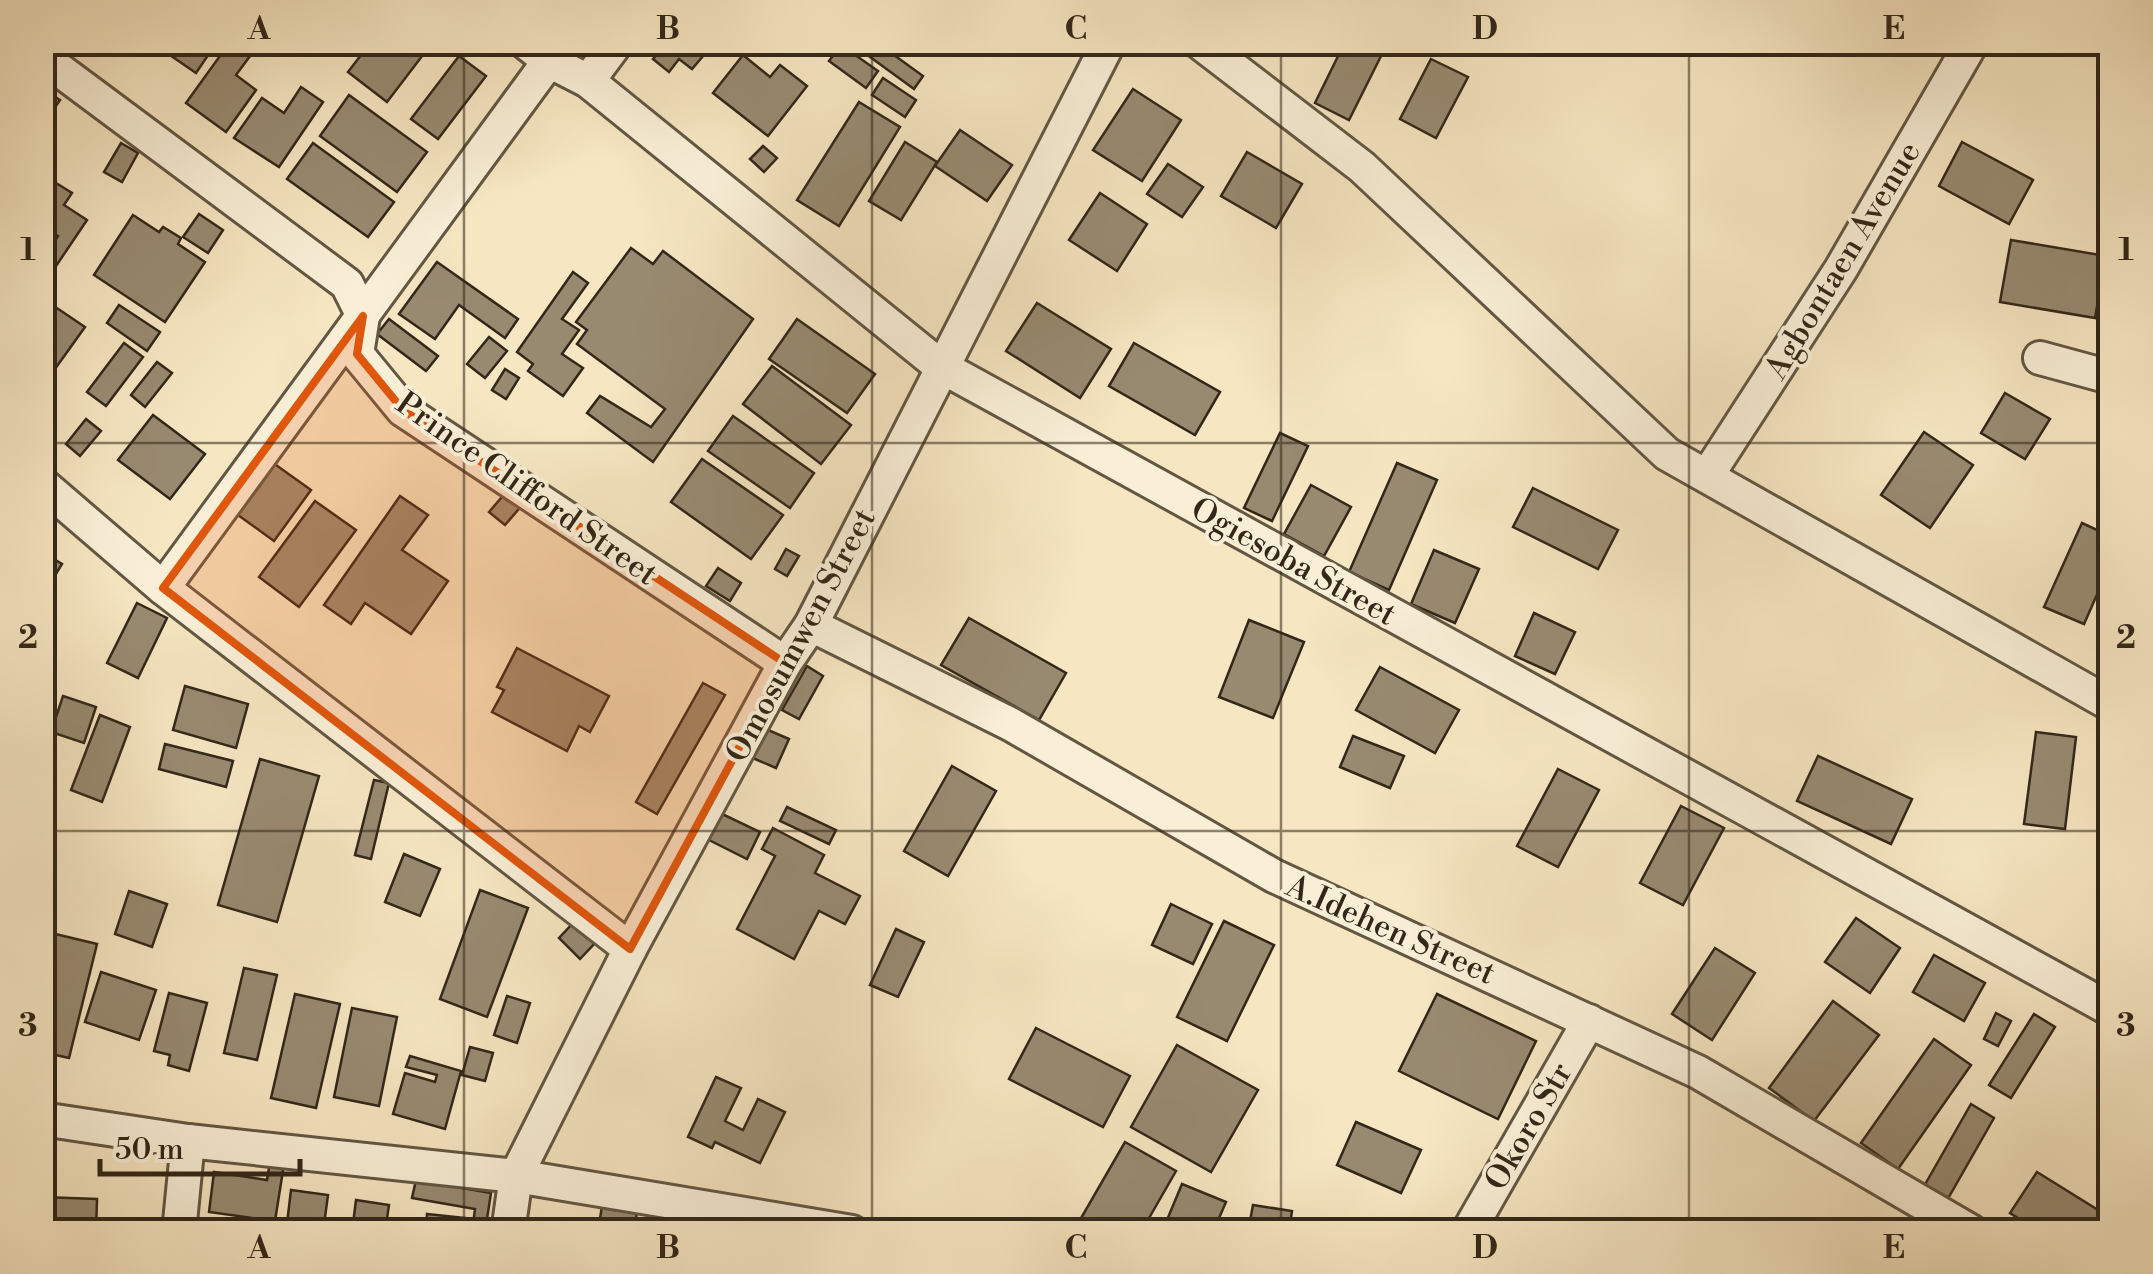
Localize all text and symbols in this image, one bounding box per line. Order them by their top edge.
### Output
text: A [247,9,272,49]
text: B [656,9,680,49]
text: C [1065,9,1087,49]
text: D [1472,9,1498,49]
text: E [1883,9,1905,49]
street label: Agbontaen Avenue [1756,134,1930,387]
text: 1 [20,230,36,270]
text: 1 [2118,230,2134,270]
street label: Prince Clifford Street [388,383,665,594]
street label: Ogiesoba Street [1184,489,1403,635]
street label: Omosumwen Street [717,502,885,769]
text: 2 [18,618,38,658]
text: 2 [2116,618,2136,658]
street label: A.Idehen Street [1279,866,1501,994]
text: 3 [18,1006,38,1046]
text: 3 [2116,1006,2136,1046]
street label: Okoro Str [1476,1055,1581,1198]
scale bar [100,1114,300,1176]
text: 50 m [115,1131,184,1169]
text: A [247,1228,272,1268]
text: B [656,1228,680,1268]
text: C [1065,1228,1087,1268]
text: D [1472,1228,1498,1268]
text: E [1883,1228,1905,1268]

